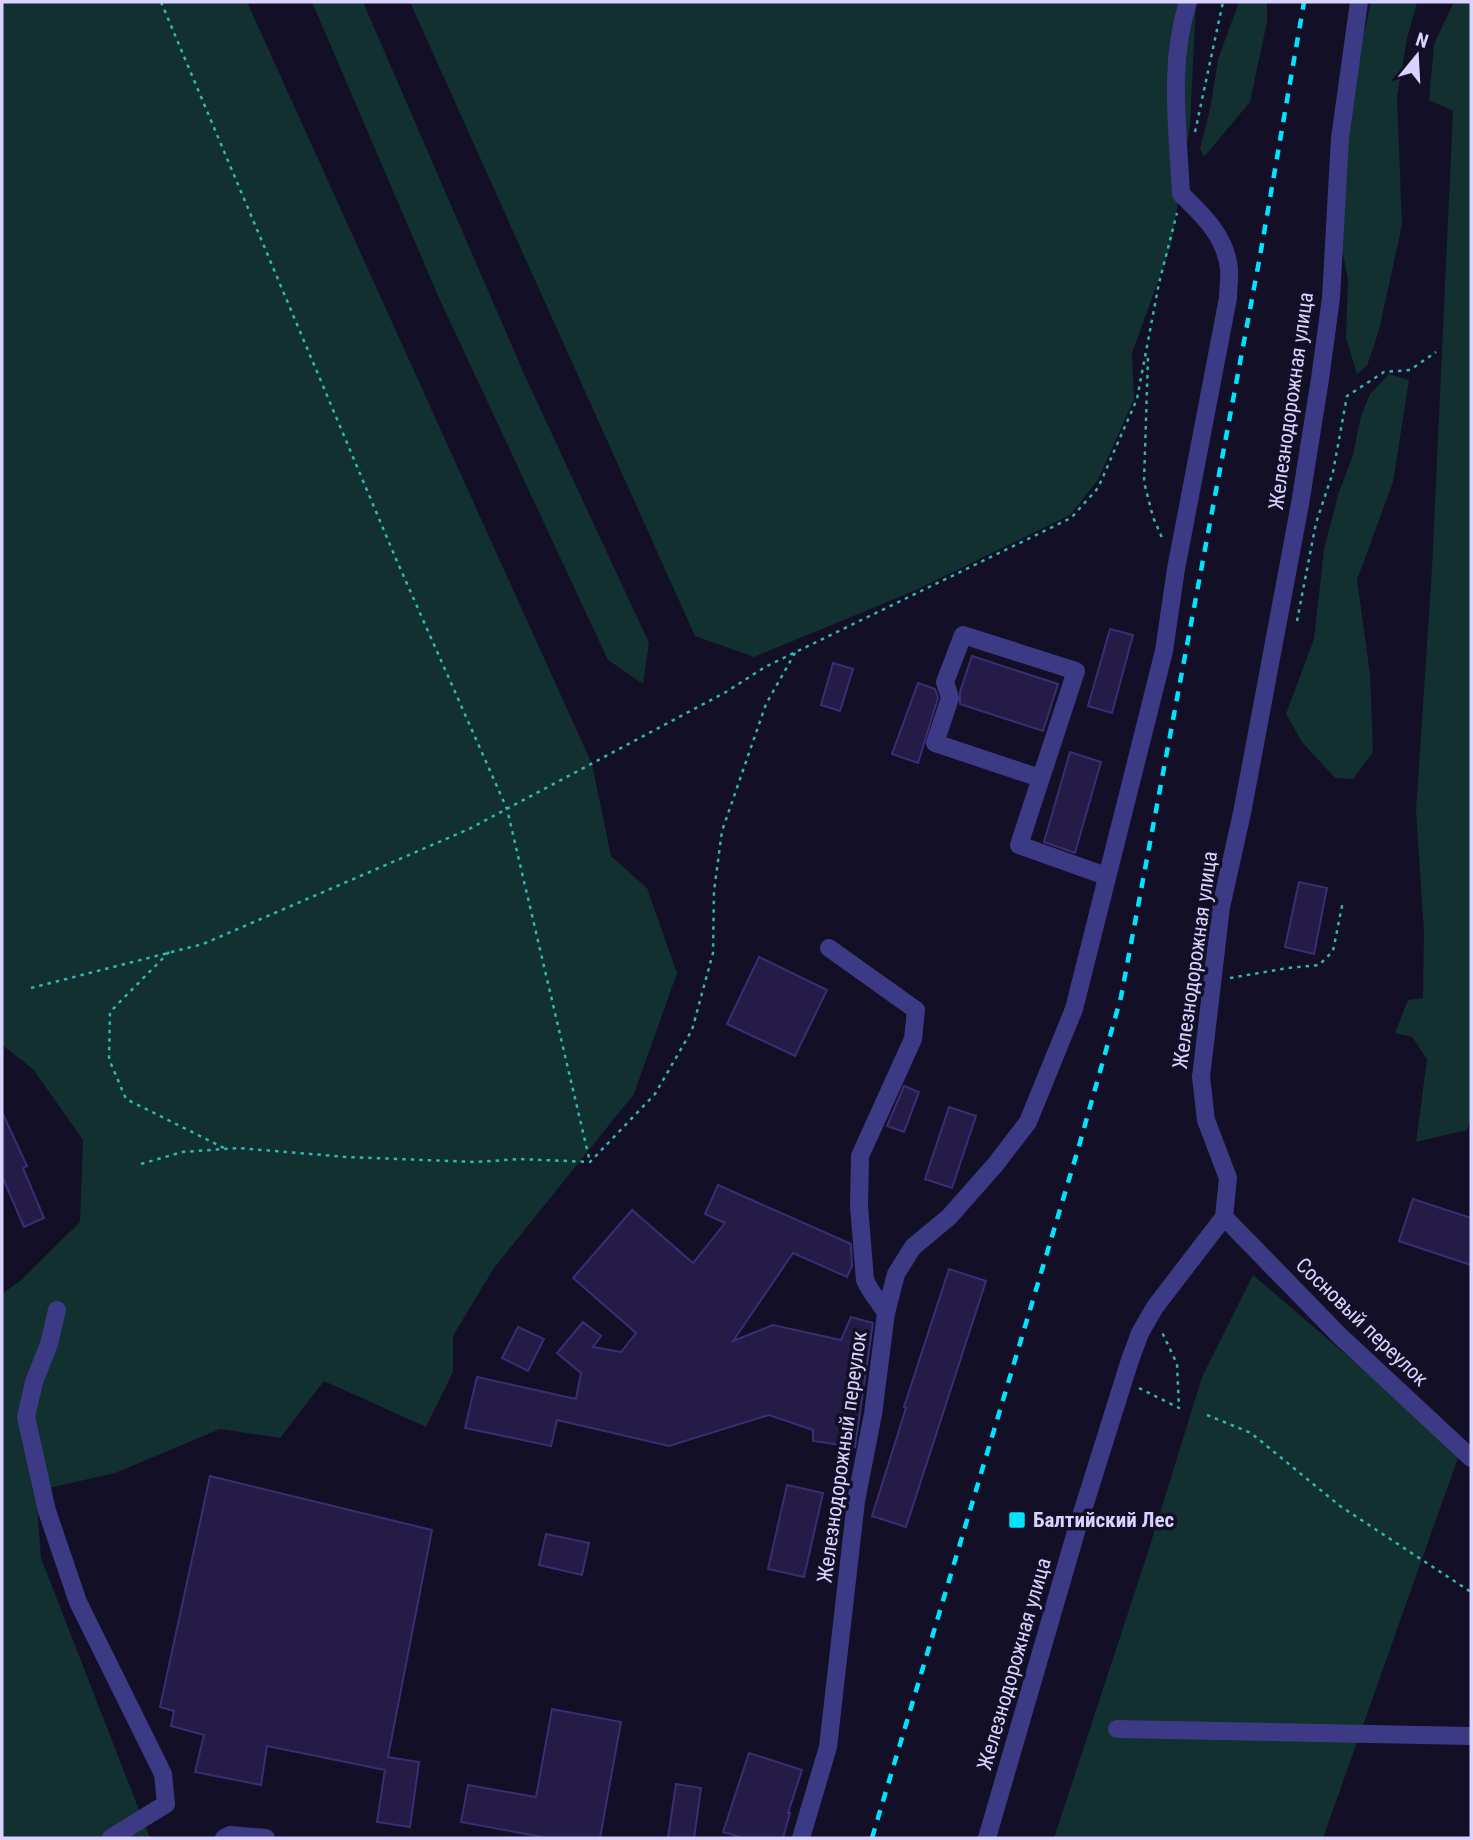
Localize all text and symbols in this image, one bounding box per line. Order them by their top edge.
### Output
north arrow [1382,21,1452,91]
text: N [1413,28,1431,53]
street label: Железнодорожная улица [1264,291,1318,511]
street label: Железнодорожная улица [1168,850,1222,1070]
street label: Сосновый переулок [1291,1253,1433,1391]
street label: Железнодорожный переулок [812,1330,872,1584]
place label: Балтийский Лес [1033,1508,1174,1532]
marker: Балтийский Лес [1007,1510,1027,1530]
street label: Железнодорожная улица [972,1555,1056,1773]

